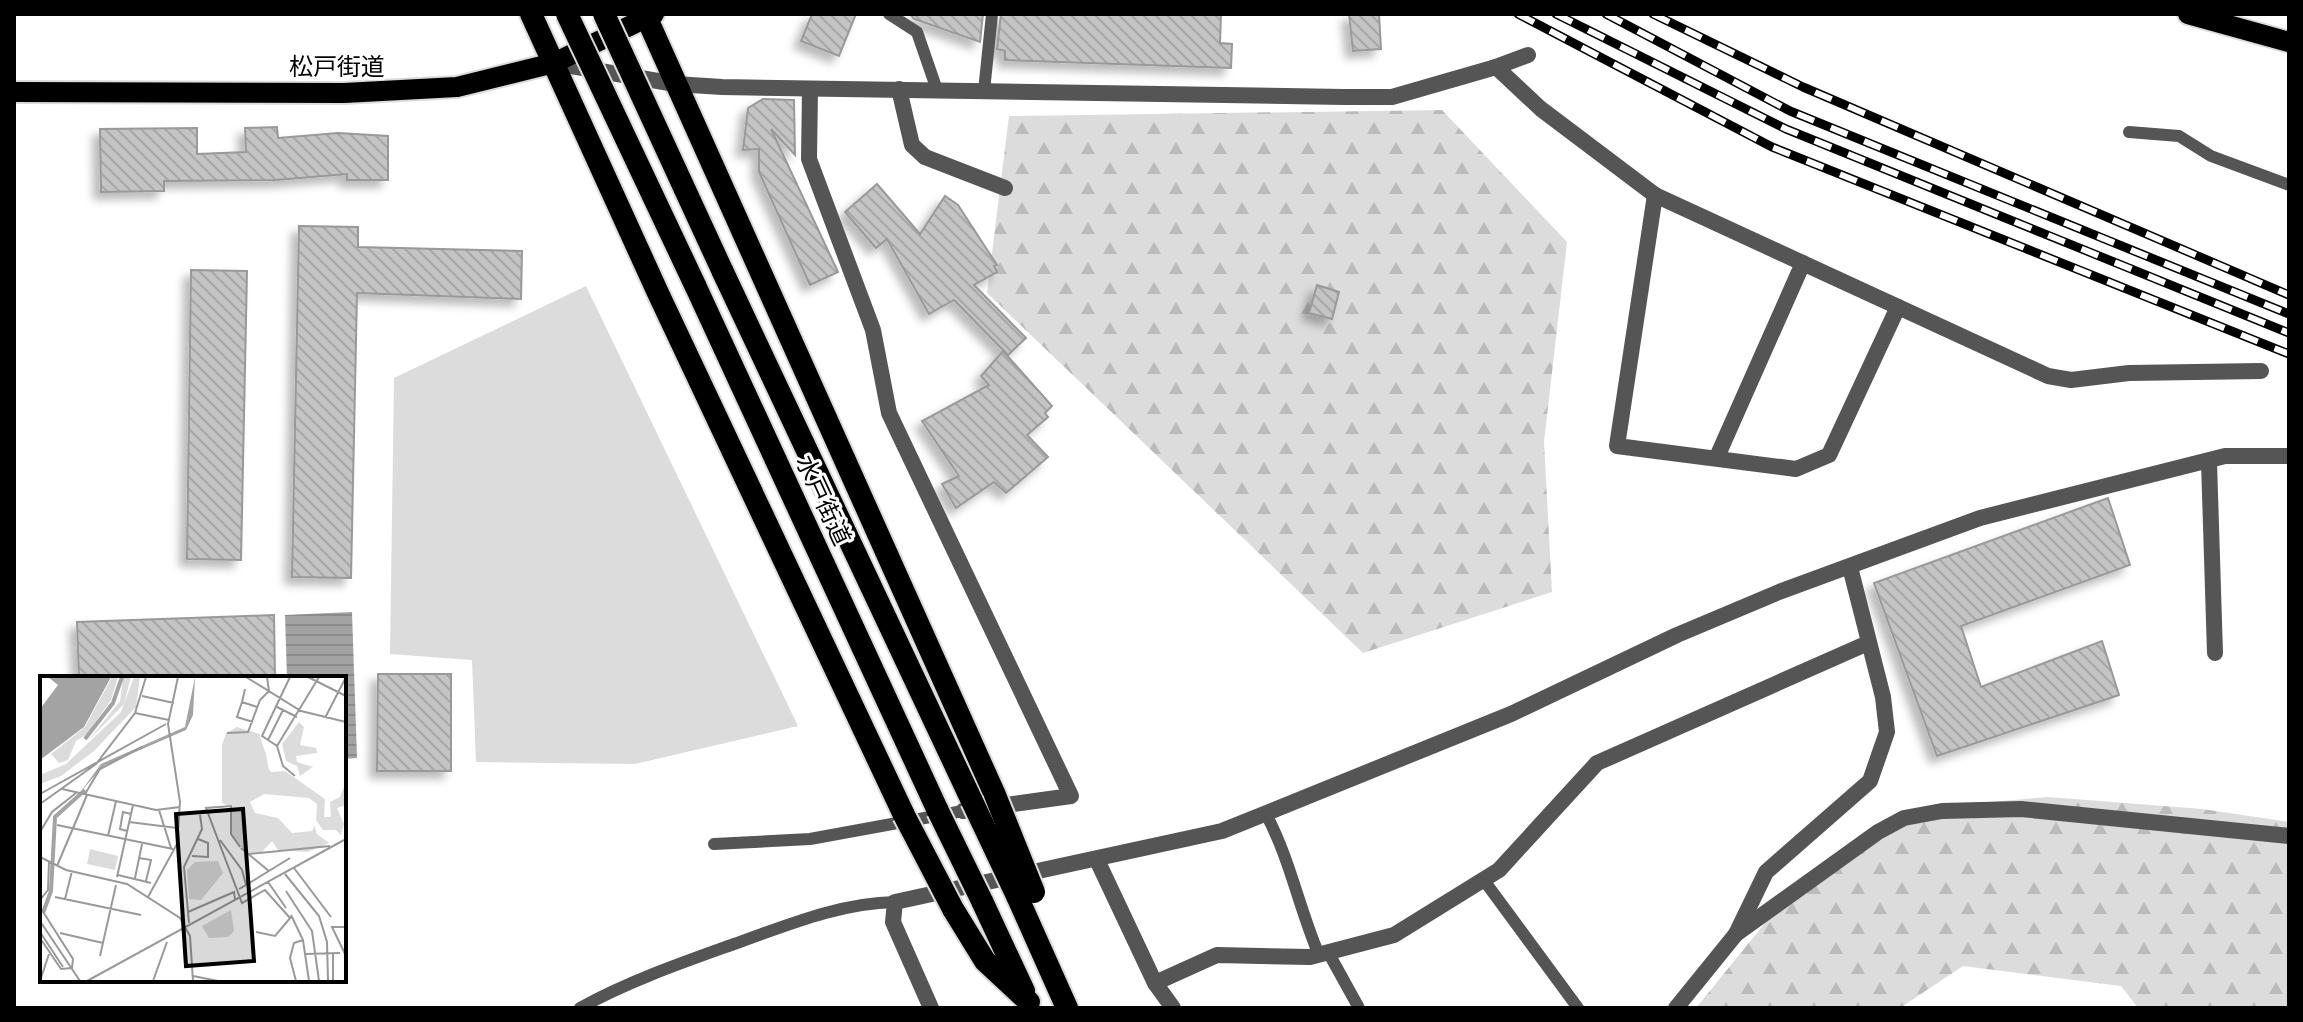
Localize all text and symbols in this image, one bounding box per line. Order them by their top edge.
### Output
street label: 松戸街道 [289,50,385,82]
street label: 水戸街道 [789,450,859,550]
inset map [40,676,346,982]

